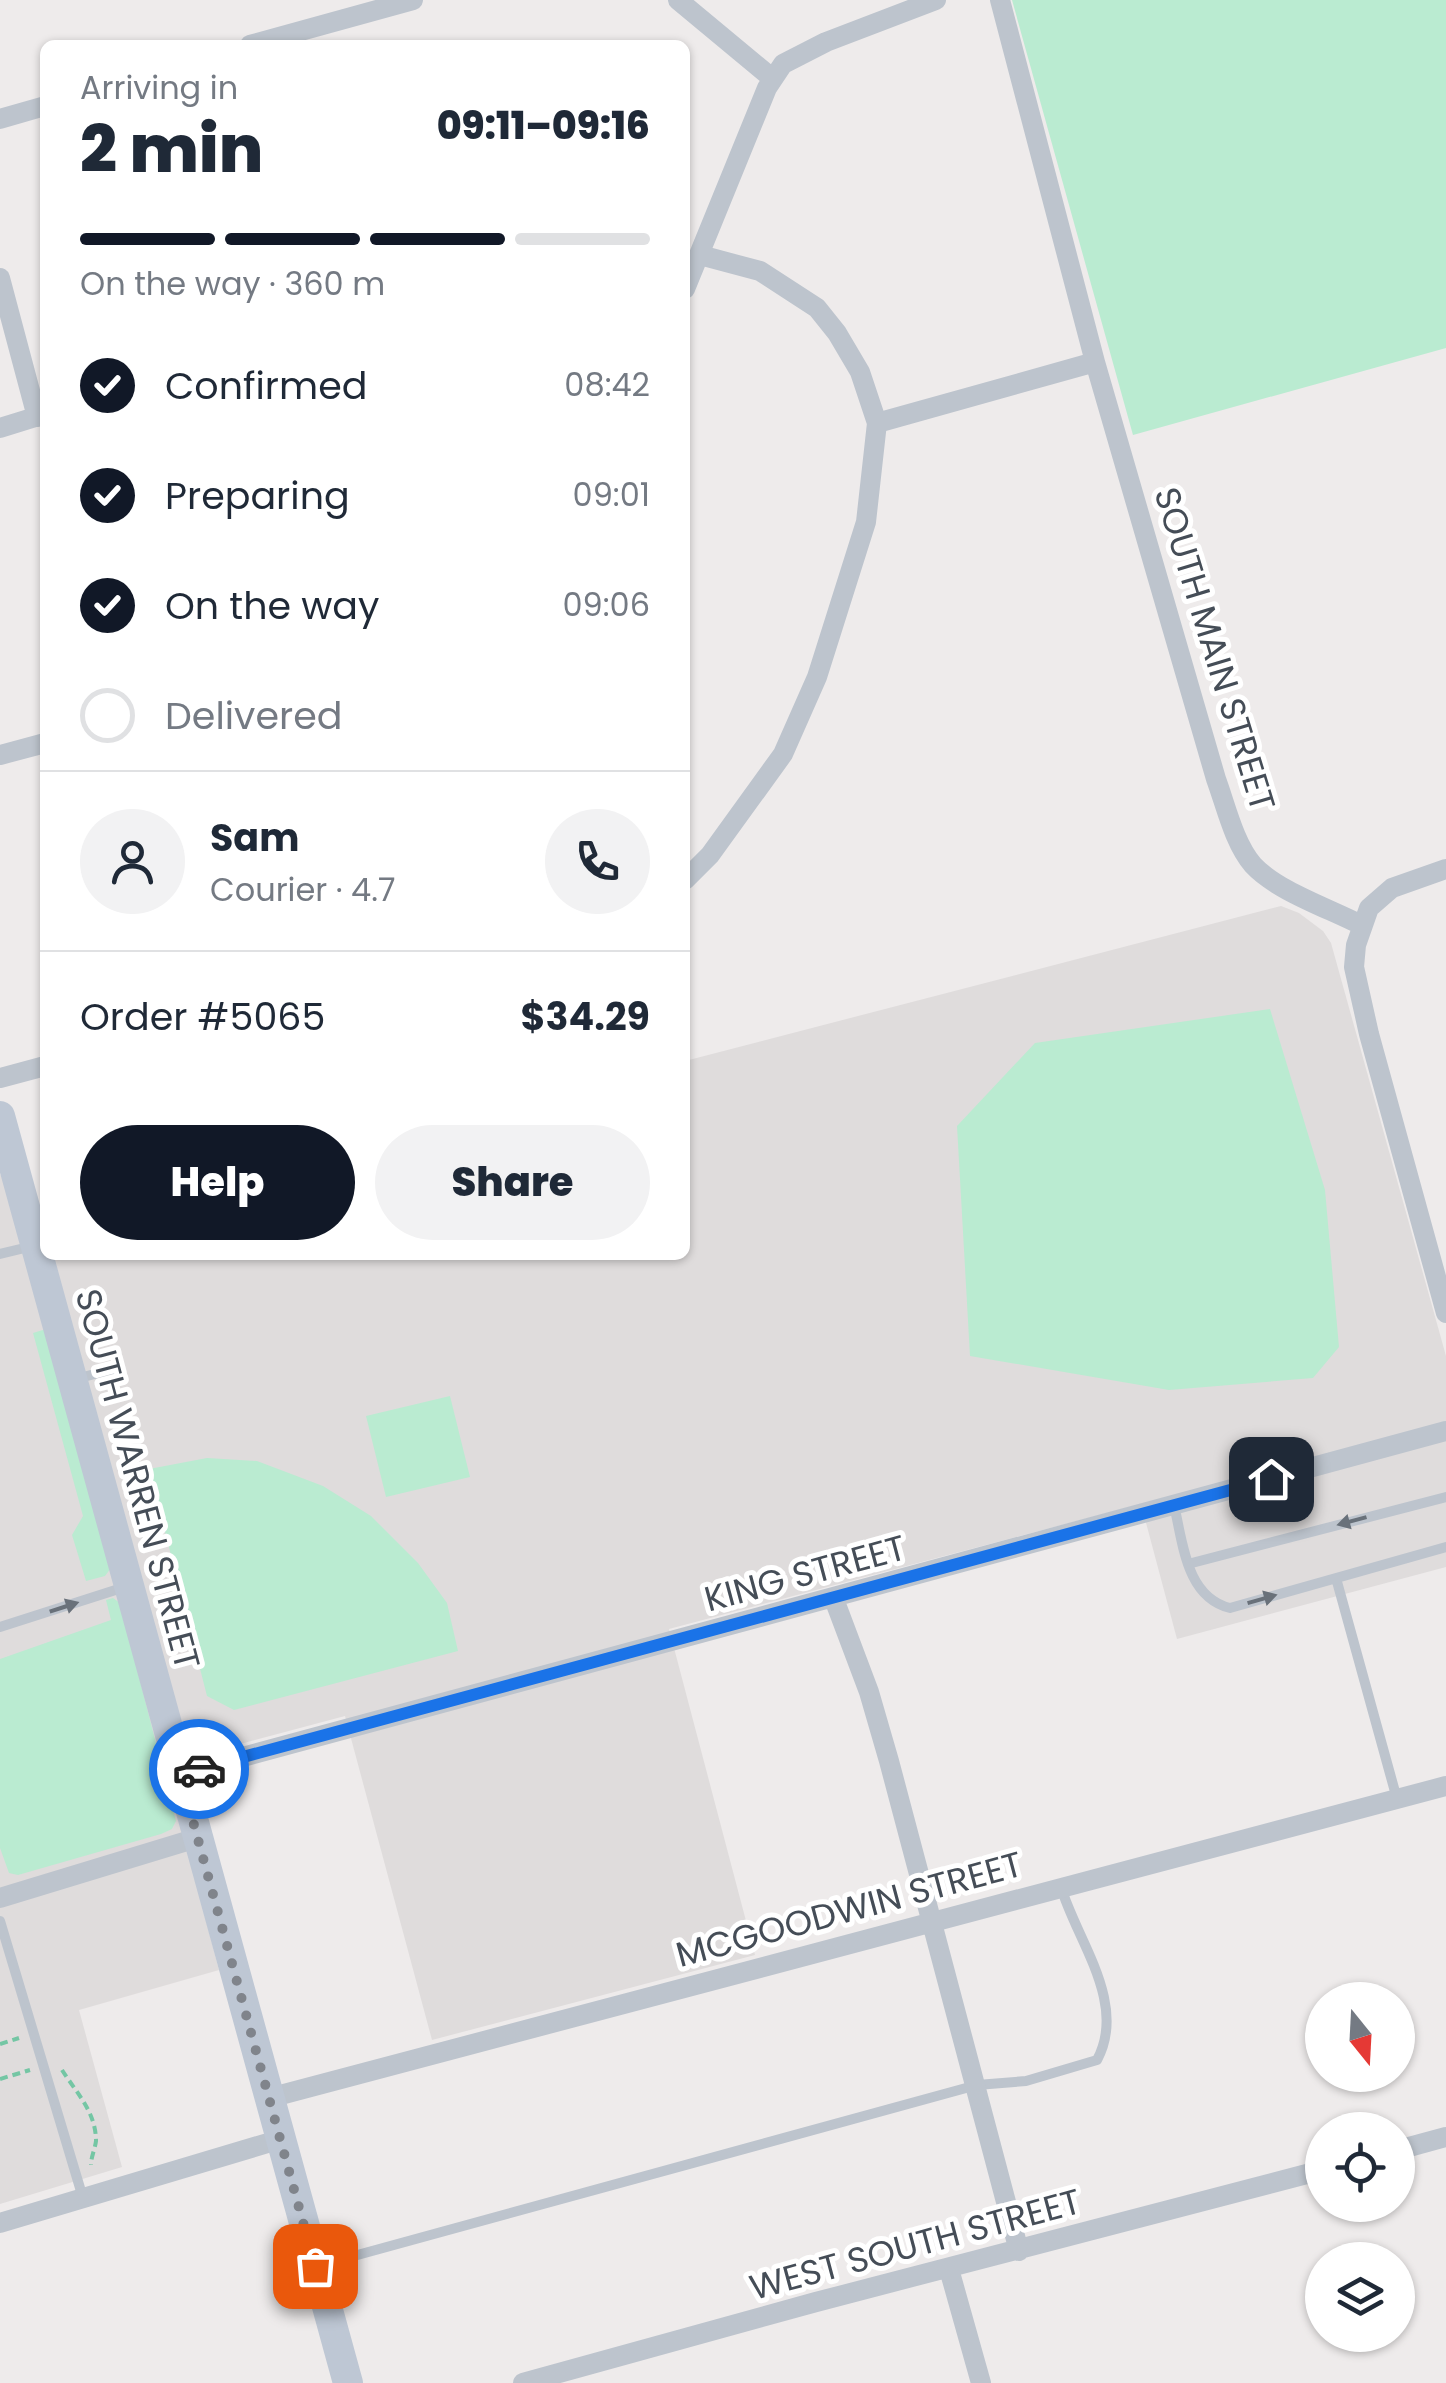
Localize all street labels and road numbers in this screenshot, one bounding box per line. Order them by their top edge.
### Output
street label: SOUTH MAIN STREET [1142,481,1288,817]
street label: SOUTH WARREN STREET [64,1283,212,1675]
street label: KING STREET [699,1523,911,1623]
street label: MCGOODWIN STREET [670,1839,1028,1979]
street label: WEST SOUTH STREET [744,2176,1086,2312]

